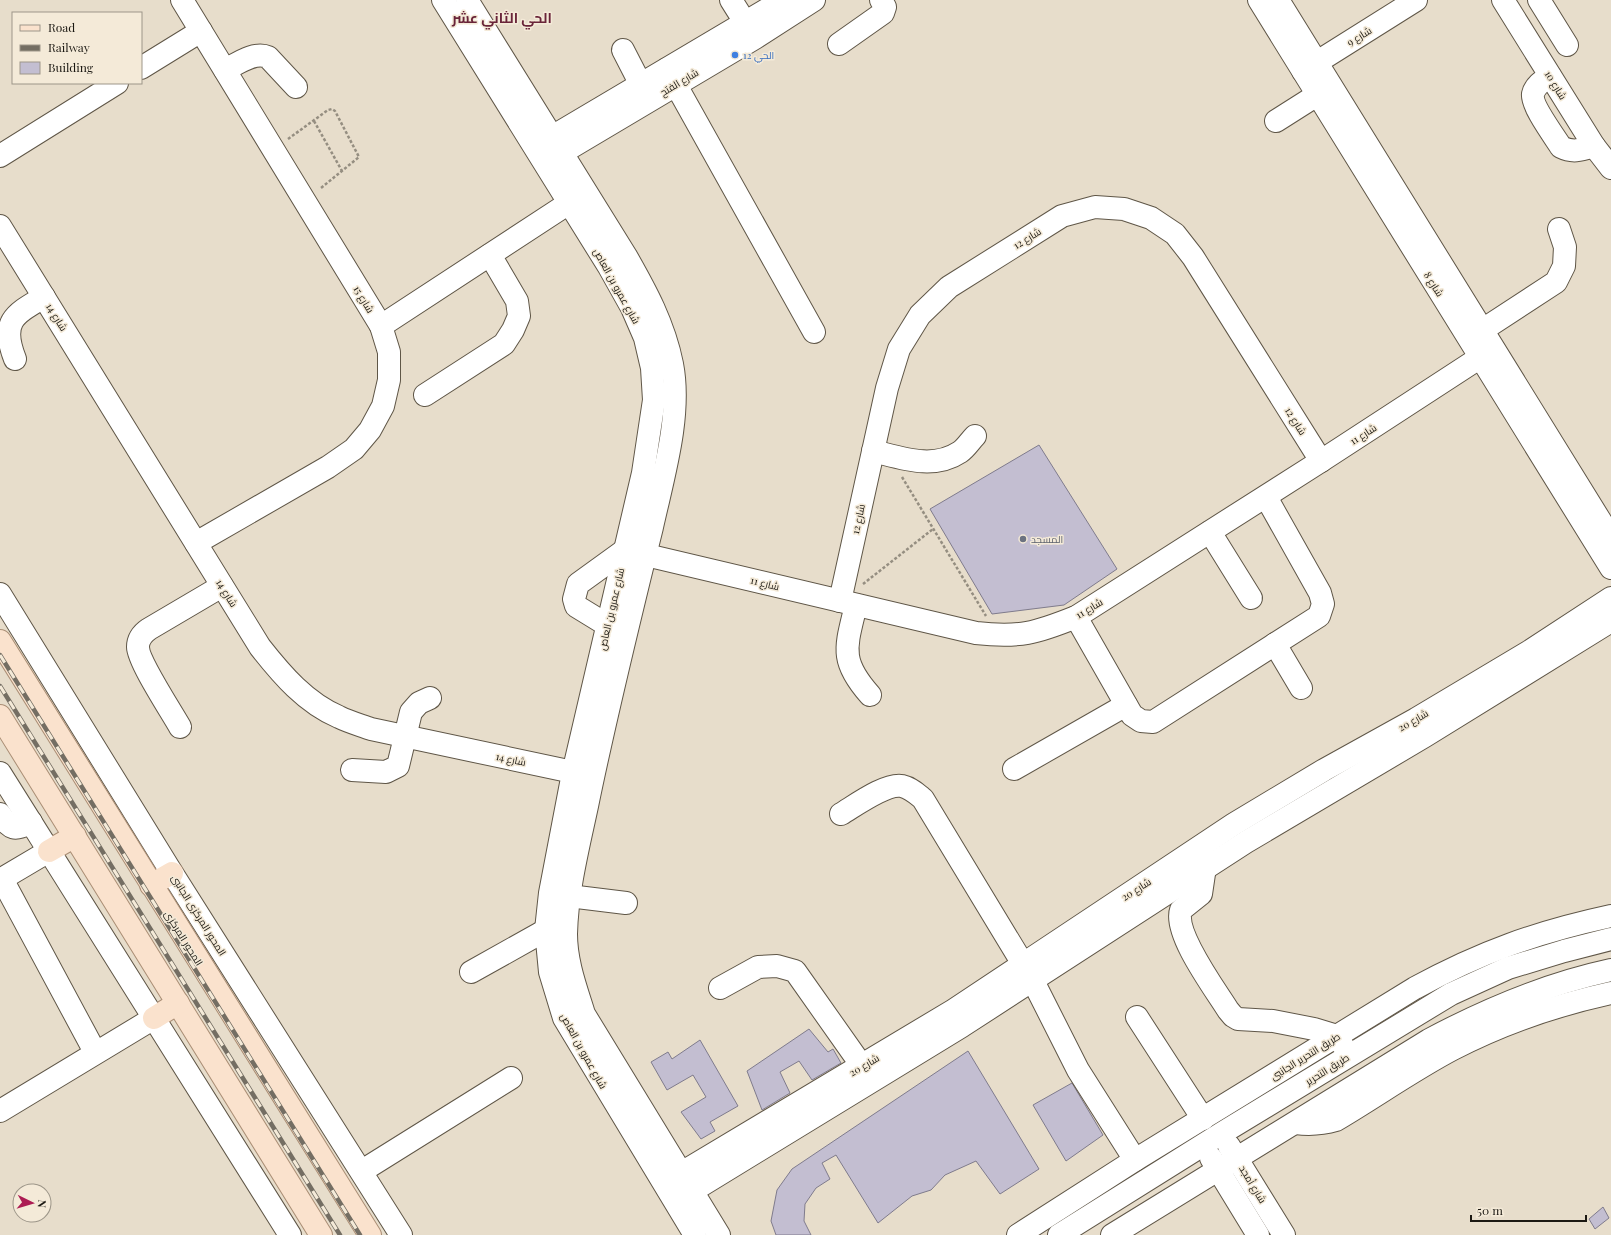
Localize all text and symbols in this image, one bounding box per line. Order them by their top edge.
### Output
district label: الحي الثاني عشر [451,8,552,30]
legend [12,12,142,84]
text: Road [48,19,75,35]
street label: شارع 9 [1344,23,1374,49]
text: Railway [48,39,90,55]
place label: الحي 12 [743,48,774,63]
marker: الحي 12 [730,50,740,60]
text: Building [48,59,94,75]
street label: شارع الفتح [657,65,701,99]
street label: شارع 10 [1542,68,1570,102]
street label: شارع 12 [1010,224,1044,252]
street label: شارع عمرو بن العاص [590,246,644,326]
street label: شارع 8 [1421,269,1447,299]
street label: شارع 15 [350,283,378,315]
street label: شارع 14 [43,300,71,334]
street label: شارع 12 [1282,404,1310,438]
street label: شارع 11 [1347,420,1379,448]
street label: شارع 12 [848,503,868,535]
place label: المسجد [1031,532,1063,546]
marker: المسجد [1018,534,1028,544]
street label: شارع عمرو بن العاص [595,566,627,652]
street label: شارع 11 [749,573,781,593]
street label: شارع 14 [213,576,241,610]
street label: شارع 11 [1073,594,1105,622]
street label: شارع 20 [1395,706,1431,734]
street label: شارع 14 [495,749,527,769]
street label: المحور المركزى الجانبى [169,872,229,958]
street label: شارع 20 [1118,874,1154,904]
street label: المحور المركزى [162,908,206,968]
street label: شارع عمرو بن العاص [557,1011,611,1091]
street label: طريق التحرير الجانبى [1268,1030,1342,1082]
street label: شارع 20 [846,1051,882,1079]
street label: طريق التحرير [1303,1051,1351,1087]
street label: شارع أمجد [1236,1162,1270,1206]
north arrow [12,1183,52,1223]
scale bar [1471,1197,1586,1223]
text: N [35,1199,50,1209]
text: 50 m [1477,1202,1503,1218]

